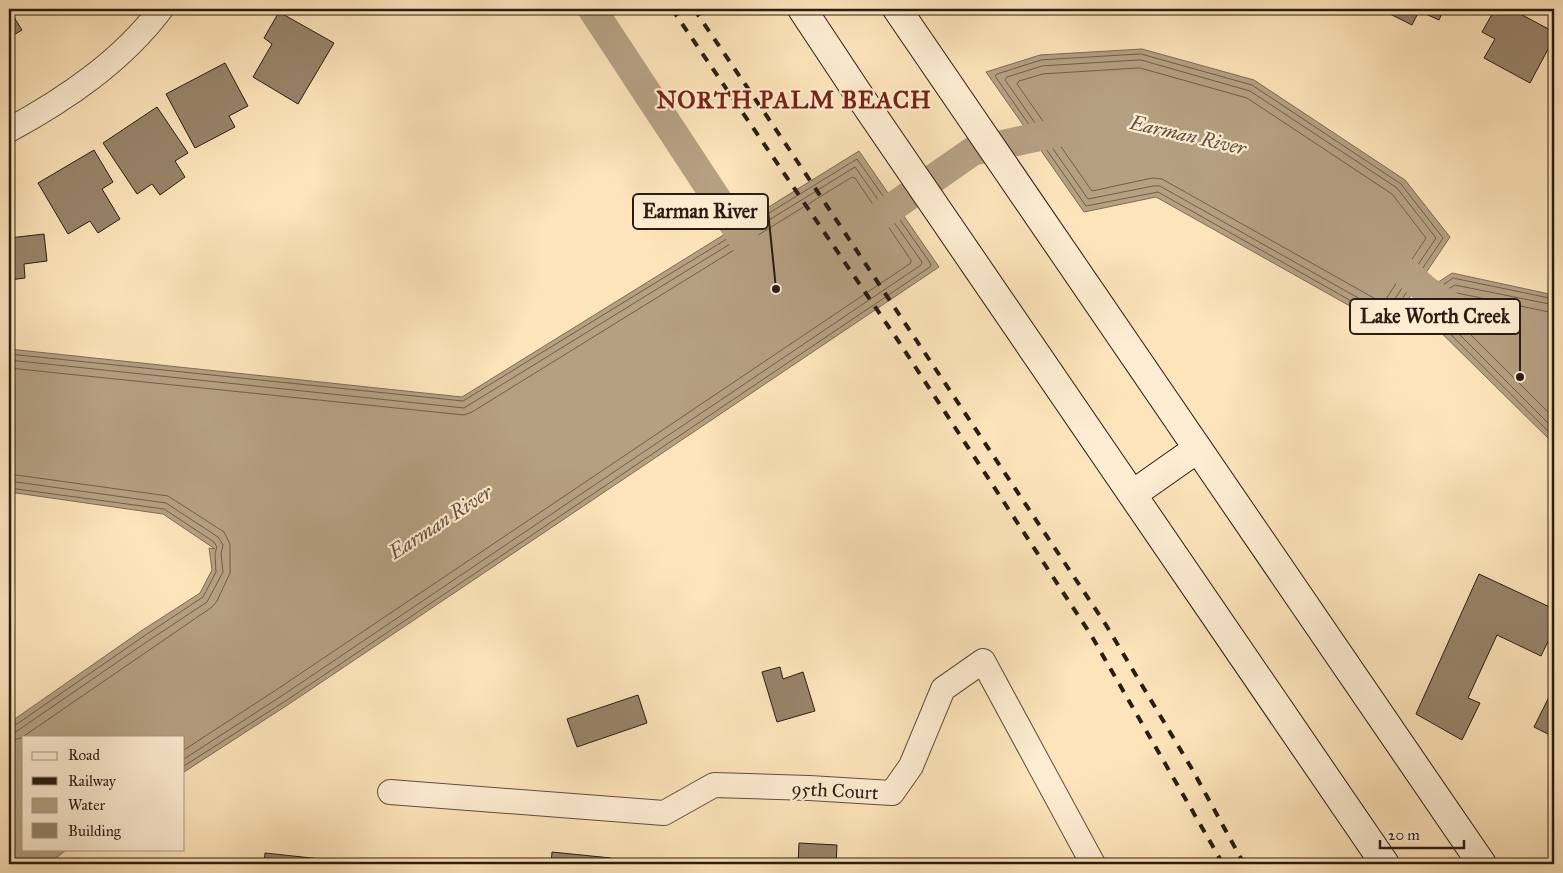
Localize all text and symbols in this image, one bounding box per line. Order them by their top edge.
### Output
district label: NORTH PALM BEACH [656,85,932,115]
water label: Earman River [1127,110,1250,160]
callout: Earman River [633,194,768,229]
text: Earman River [642,199,758,223]
callout: Lake Worth Creek [1350,299,1520,334]
text: Lake Worth Creek [1360,304,1511,328]
water label: Earman River [383,479,498,565]
legend [22,736,185,850]
text: Road [68,746,100,764]
text: Railway [68,772,117,790]
street label: 95th Court [791,777,879,804]
text: Water [68,796,105,814]
scale bar [1380,818,1464,850]
text: Building [68,822,122,840]
text: 20 m [1388,826,1420,844]

